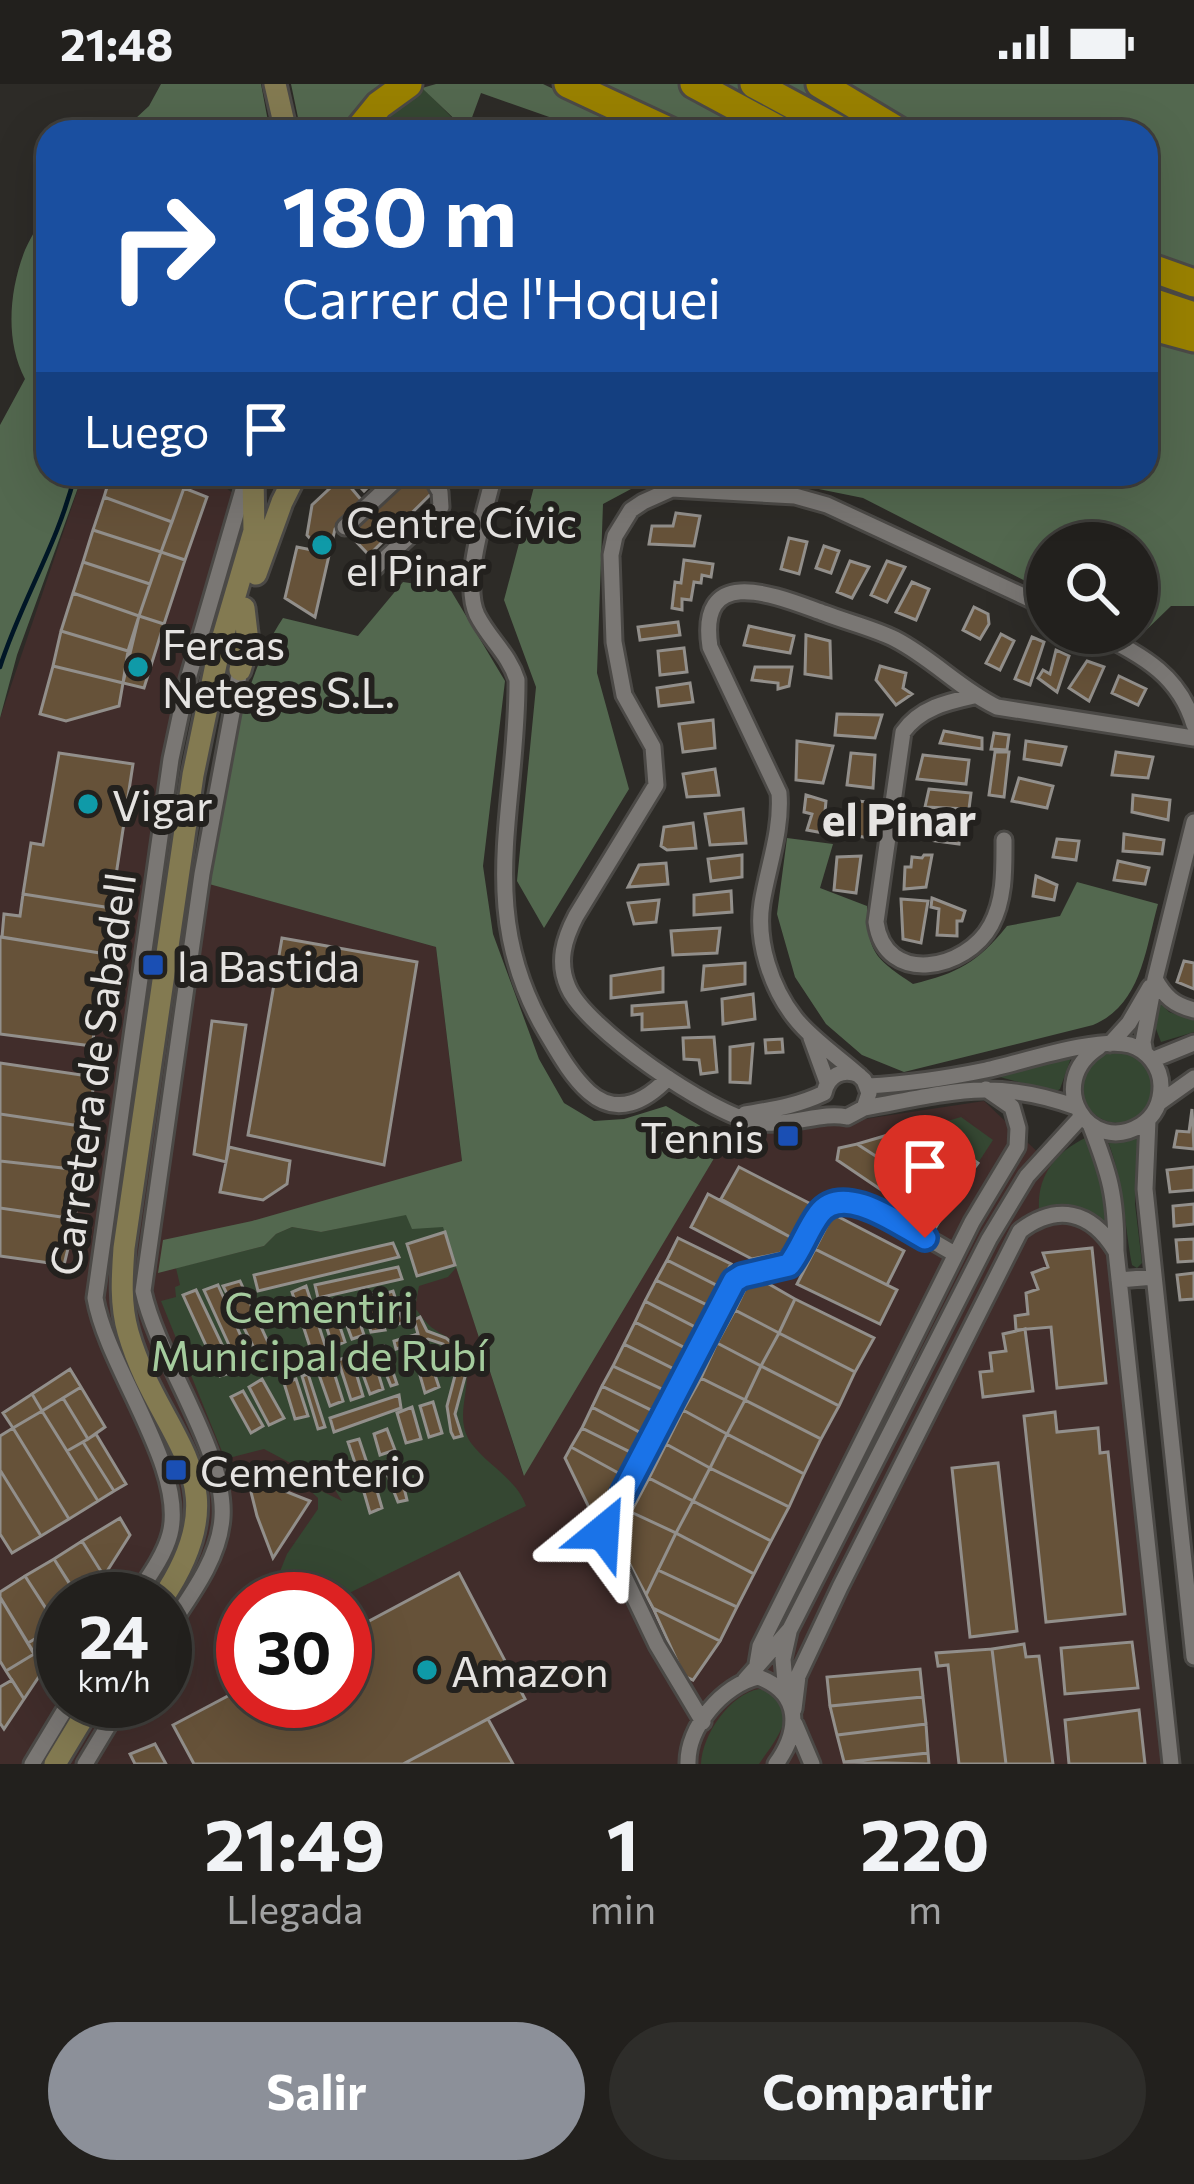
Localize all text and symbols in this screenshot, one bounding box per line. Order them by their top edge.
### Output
text: 21:48 [60,15,173,70]
text: 180 m [282,162,517,264]
icon: right [84,168,240,324]
text: Carrer de l'Hoquei [282,264,721,330]
icon: arrive [233,396,299,462]
text: Luego [84,402,209,457]
place label: Centre Cívic el Pinar [346,495,577,595]
map controls [1026,522,1158,654]
button: search [1026,522,1158,654]
marker: Centre Cívic el Pinar [309,532,335,558]
place label: Fercas Neteges S.L. [162,617,395,717]
marker: Fercas Neteges S.L. [125,654,151,680]
place label: Vigar [112,778,213,830]
district label: el Pinar [822,790,976,845]
marker: Vigar [75,791,101,817]
street label: Carretera de Sabadell [37,869,145,1279]
place label: la Bastida [177,939,360,991]
marker: la Bastida [140,952,166,978]
place label: Tennis [640,1110,764,1162]
pin [874,1115,976,1238]
marker: Tennis [775,1123,801,1149]
icon: arrive [892,1133,958,1199]
park label: Cementiri Municipal de Rubí [151,1280,489,1380]
place label: Cementerio [200,1444,426,1496]
marker: Cementerio [163,1457,189,1483]
position arrow [540,1469,666,1595]
speed limit sign: 30 [216,1572,372,1728]
text: 24 [79,1598,149,1671]
place label: Amazon [451,1644,609,1696]
marker: Amazon [414,1657,440,1683]
text: km/h [78,1661,150,1698]
text: 21:49 [204,1798,385,1886]
text: 1 [607,1798,639,1886]
text: 220 [860,1798,990,1886]
text: Llegada [226,1884,363,1932]
text: min [590,1884,656,1932]
text: m [908,1884,942,1932]
button: Salir [48,2022,585,2160]
button: Compartir [609,2022,1146,2160]

